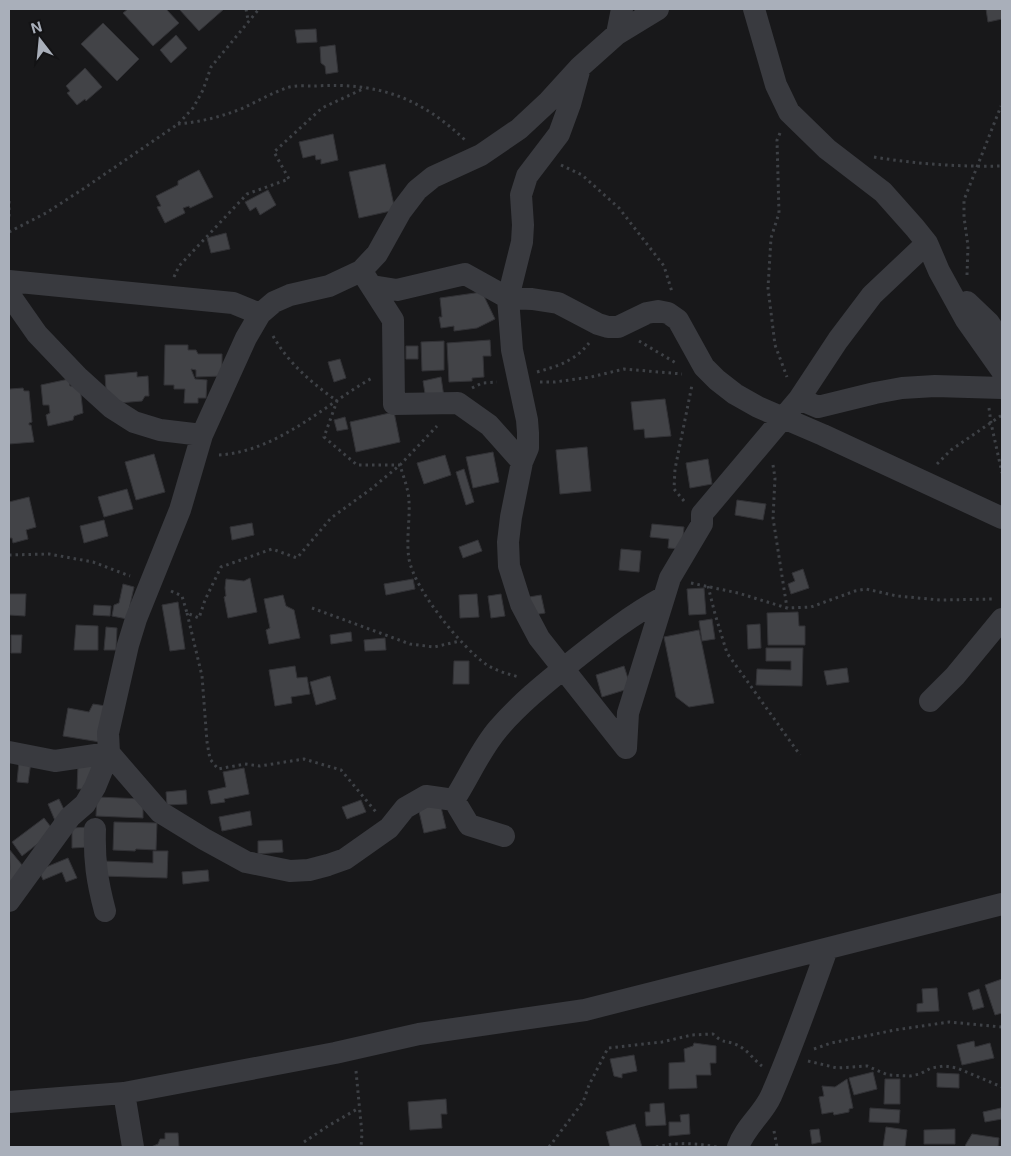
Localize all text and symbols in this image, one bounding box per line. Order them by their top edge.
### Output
north arrow [15,15,65,65]
text: N [29,17,44,37]

